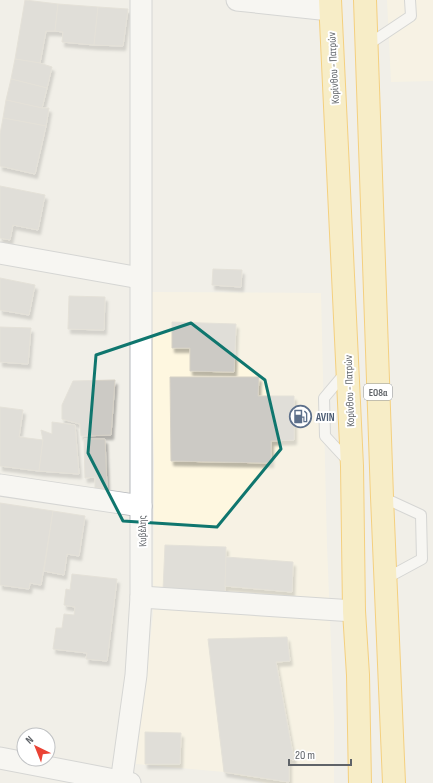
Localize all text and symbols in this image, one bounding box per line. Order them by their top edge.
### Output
street label: Κορίνθου - Πατρών [325,31,342,104]
street label: Κορίνθου - Πατρών [342,354,357,427]
road number: ΕΟ8α [364,384,392,400]
fuel station icon: AVIN [288,404,314,430]
place label: AVIN [315,411,335,424]
street label: Κυβέλης [136,515,149,547]
north arrow [16,727,56,767]
text: N [23,733,36,747]
scale bar [289,741,351,767]
text: 20 m [295,748,315,763]

